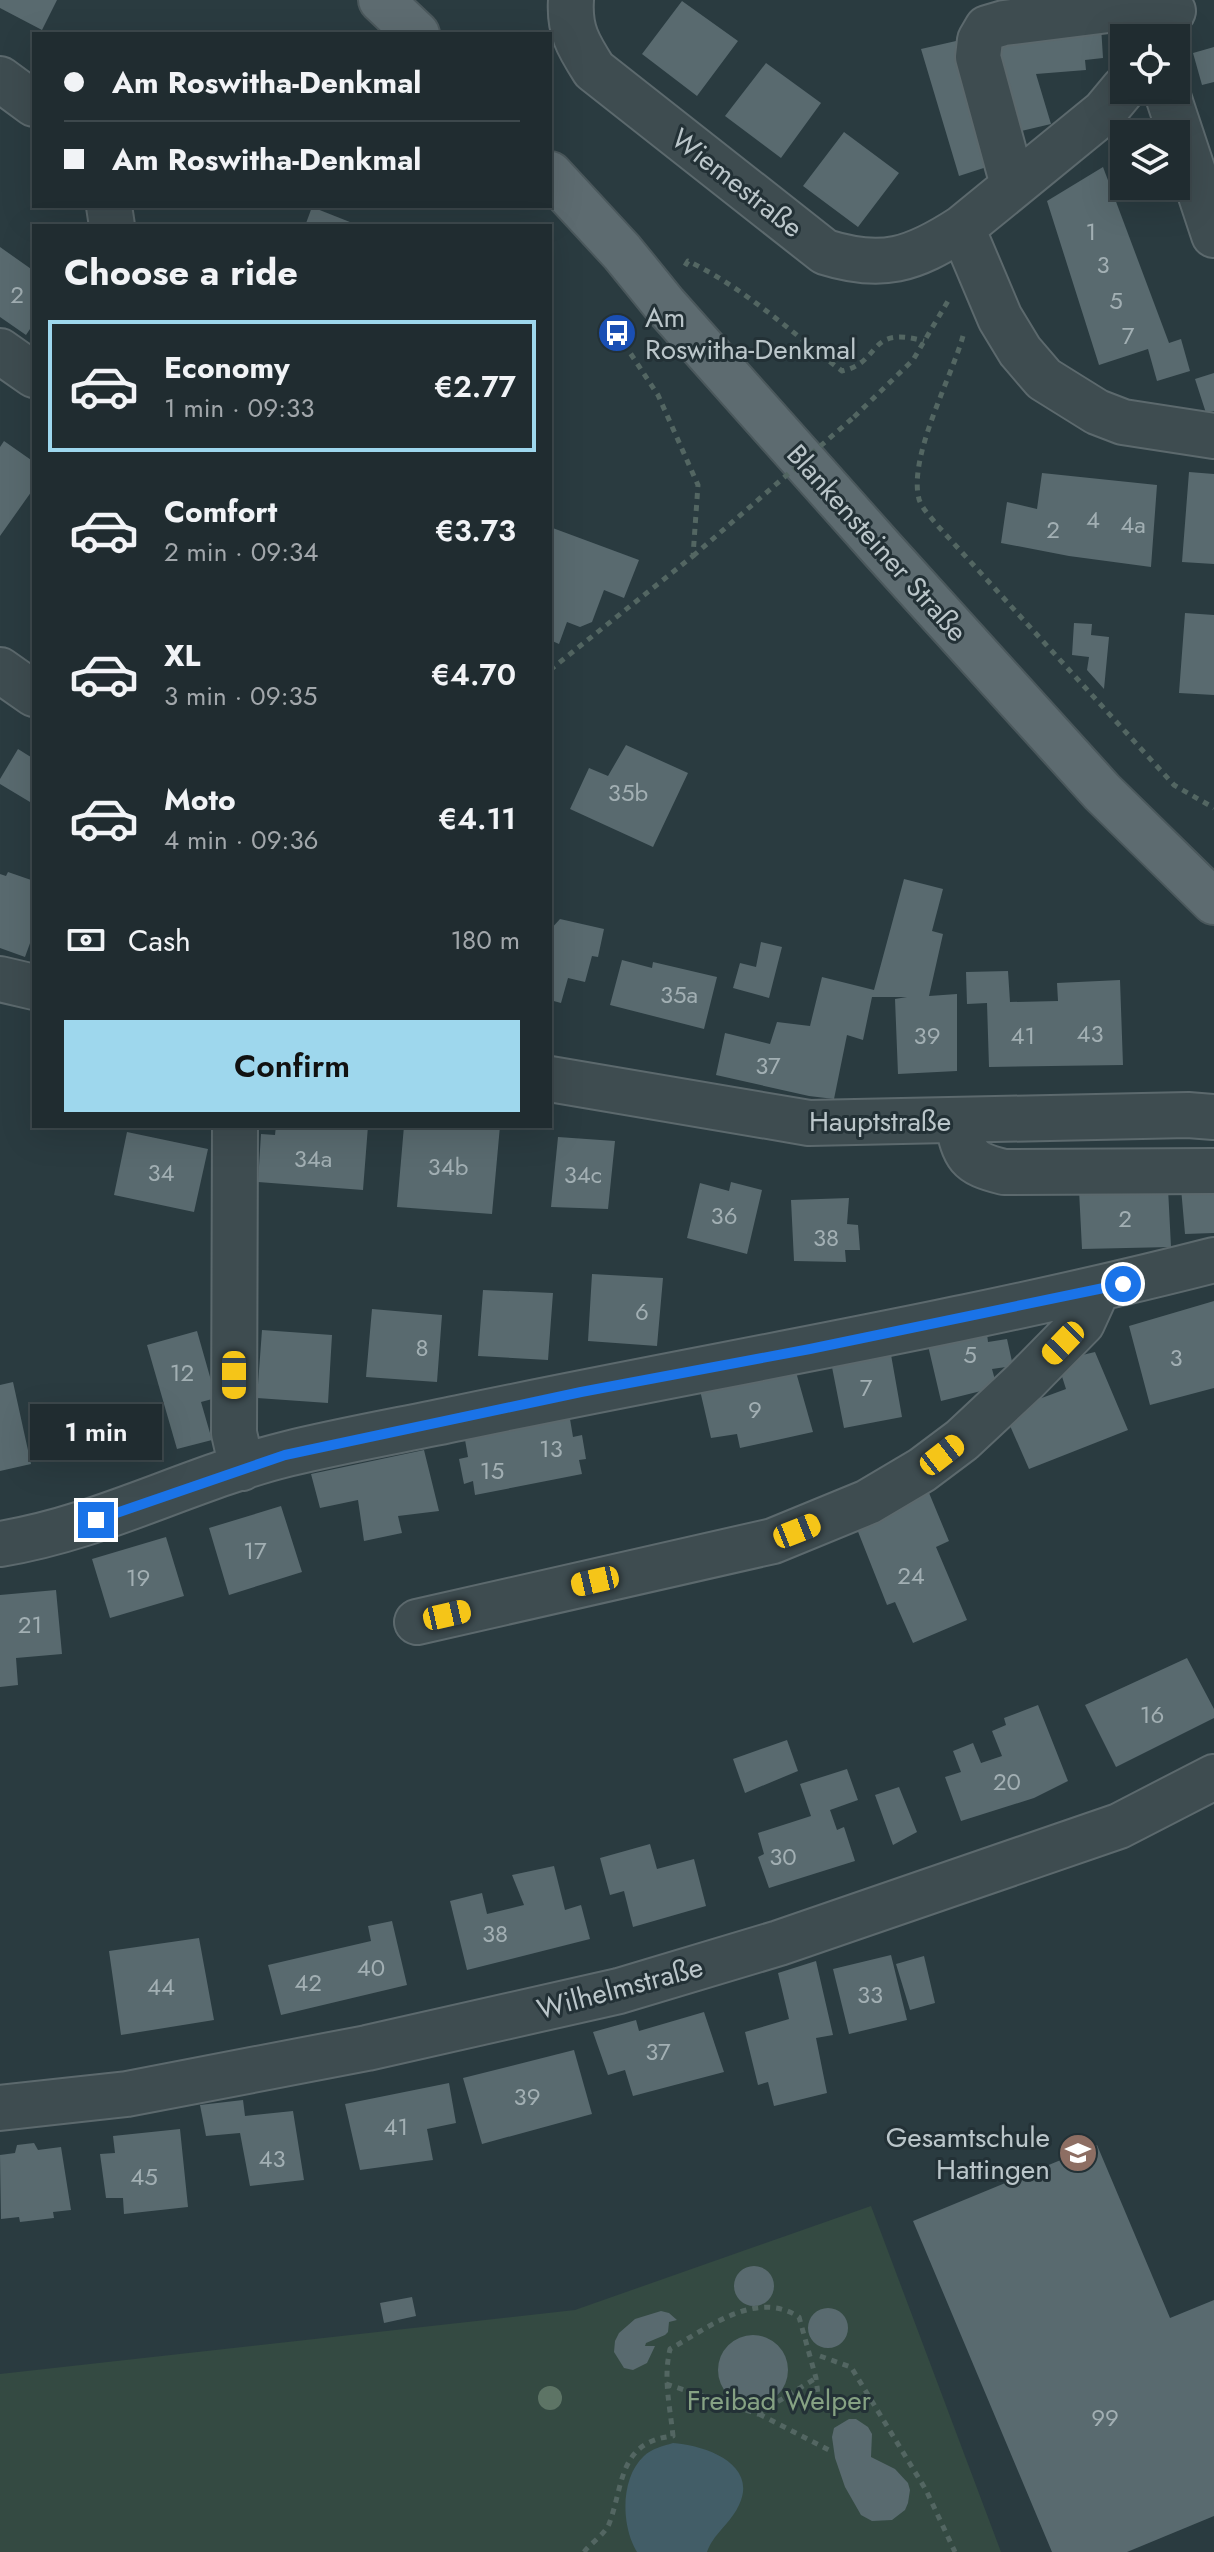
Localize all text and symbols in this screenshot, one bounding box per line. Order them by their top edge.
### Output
map controls [1110,24,1190,200]
button: locate [1110,24,1190,104]
text: Am Roswitha-Denkmal [112,61,421,104]
street label: Wiemestraße [663,119,811,247]
button: layers [1110,120,1190,200]
text: Am Roswitha-Denkmal [112,138,421,181]
house number: 1 [1086,214,1096,249]
text: Choose a ride [64,246,298,298]
house number: 3 [1096,247,1110,282]
house number: 2 [10,277,24,312]
house number: 5 [1109,283,1123,318]
place label: Am Roswitha-Denkmal [645,297,856,370]
bus stop icon: Am Roswitha-Denkmal [596,312,638,354]
house number: 7 [1122,318,1135,353]
text: Economy [164,346,290,389]
icon: car [68,350,140,422]
text: €2.77 [434,365,516,408]
text: 1 min · 09:33 [164,389,314,427]
street label: Blankensteiner Straße [777,435,977,651]
text: Comfort [164,490,277,533]
icon: car [68,494,140,566]
house number: 4 [1086,502,1100,537]
house number: 4a [1120,507,1146,542]
text: €3.73 [435,509,516,552]
house number: 2 [1046,512,1060,547]
text: 2 min · 09:34 [164,533,318,571]
text: XL [164,634,200,677]
icon: car [68,638,140,710]
text: €4.70 [431,653,516,696]
text: 3 min · 09:35 [164,677,317,715]
house number: 35b [608,775,648,810]
text: Moto [164,778,236,821]
icon: car [68,782,140,854]
text: €4.11 [438,797,516,840]
text: 4 min · 09:36 [164,821,319,859]
icon: cash [64,918,108,962]
text: Cash [128,919,191,962]
text: 180 m [450,921,520,959]
house number: 35a [660,977,698,1012]
house number: 43 [1076,1016,1104,1051]
house number: 39 [914,1018,940,1053]
house number: 41 [1011,1018,1035,1053]
button: Confirm [64,1020,520,1112]
house number: 37 [755,1048,781,1083]
street label: Hauptstraße [809,1101,951,1142]
house number: 34a [294,1141,332,1176]
house number: 34b [428,1149,468,1184]
house number: 34 [147,1155,175,1190]
house number: 34c [564,1157,602,1192]
house number: 36 [711,1198,737,1233]
house number: 2 [1118,1201,1132,1236]
house number: 38 [813,1220,839,1255]
route start [1105,1266,1141,1302]
house number: 6 [635,1294,649,1329]
car [1038,1317,1088,1369]
house number: 8 [415,1330,429,1365]
house number: 5 [963,1337,977,1372]
house number: 3 [1169,1340,1183,1375]
car [222,1351,246,1399]
house number: 12 [170,1355,194,1390]
house number: 7 [860,1370,873,1405]
house number: 9 [748,1392,762,1427]
callout: 1 min [30,1404,162,1460]
text: 1 min [64,1413,128,1451]
house number: 13 [539,1431,563,1466]
car [916,1431,968,1479]
house number: 15 [480,1453,504,1488]
route end [78,1502,114,1538]
car [770,1511,824,1551]
house number: 17 [243,1533,267,1568]
house number: 24 [897,1558,925,1593]
house number: 19 [126,1560,150,1595]
car [569,1564,621,1598]
car [421,1598,473,1632]
house number: 21 [18,1607,42,1642]
house number: 16 [1140,1697,1164,1732]
house number: 20 [993,1764,1021,1799]
house number: 30 [769,1839,797,1874]
house number: 38 [482,1916,508,1951]
street label: Wilhelmstraße [533,1946,707,2030]
house number: 40 [357,1950,385,1985]
house number: 42 [294,1965,322,2000]
house number: 44 [147,1969,175,2004]
house number: 33 [857,1977,883,2012]
house number: 37 [645,2034,671,2069]
house number: 39 [514,2079,540,2114]
house number: 41 [384,2109,408,2144]
place label: Gesamtschule Hattingen [886,2117,1050,2190]
school or university icon: Gesamtschule Hattingen [1057,2132,1099,2174]
house number: 43 [258,2141,286,2176]
house number: 45 [130,2159,158,2194]
park label: Freibad Welper [687,2380,872,2421]
house number: 99 [1091,2400,1119,2435]

